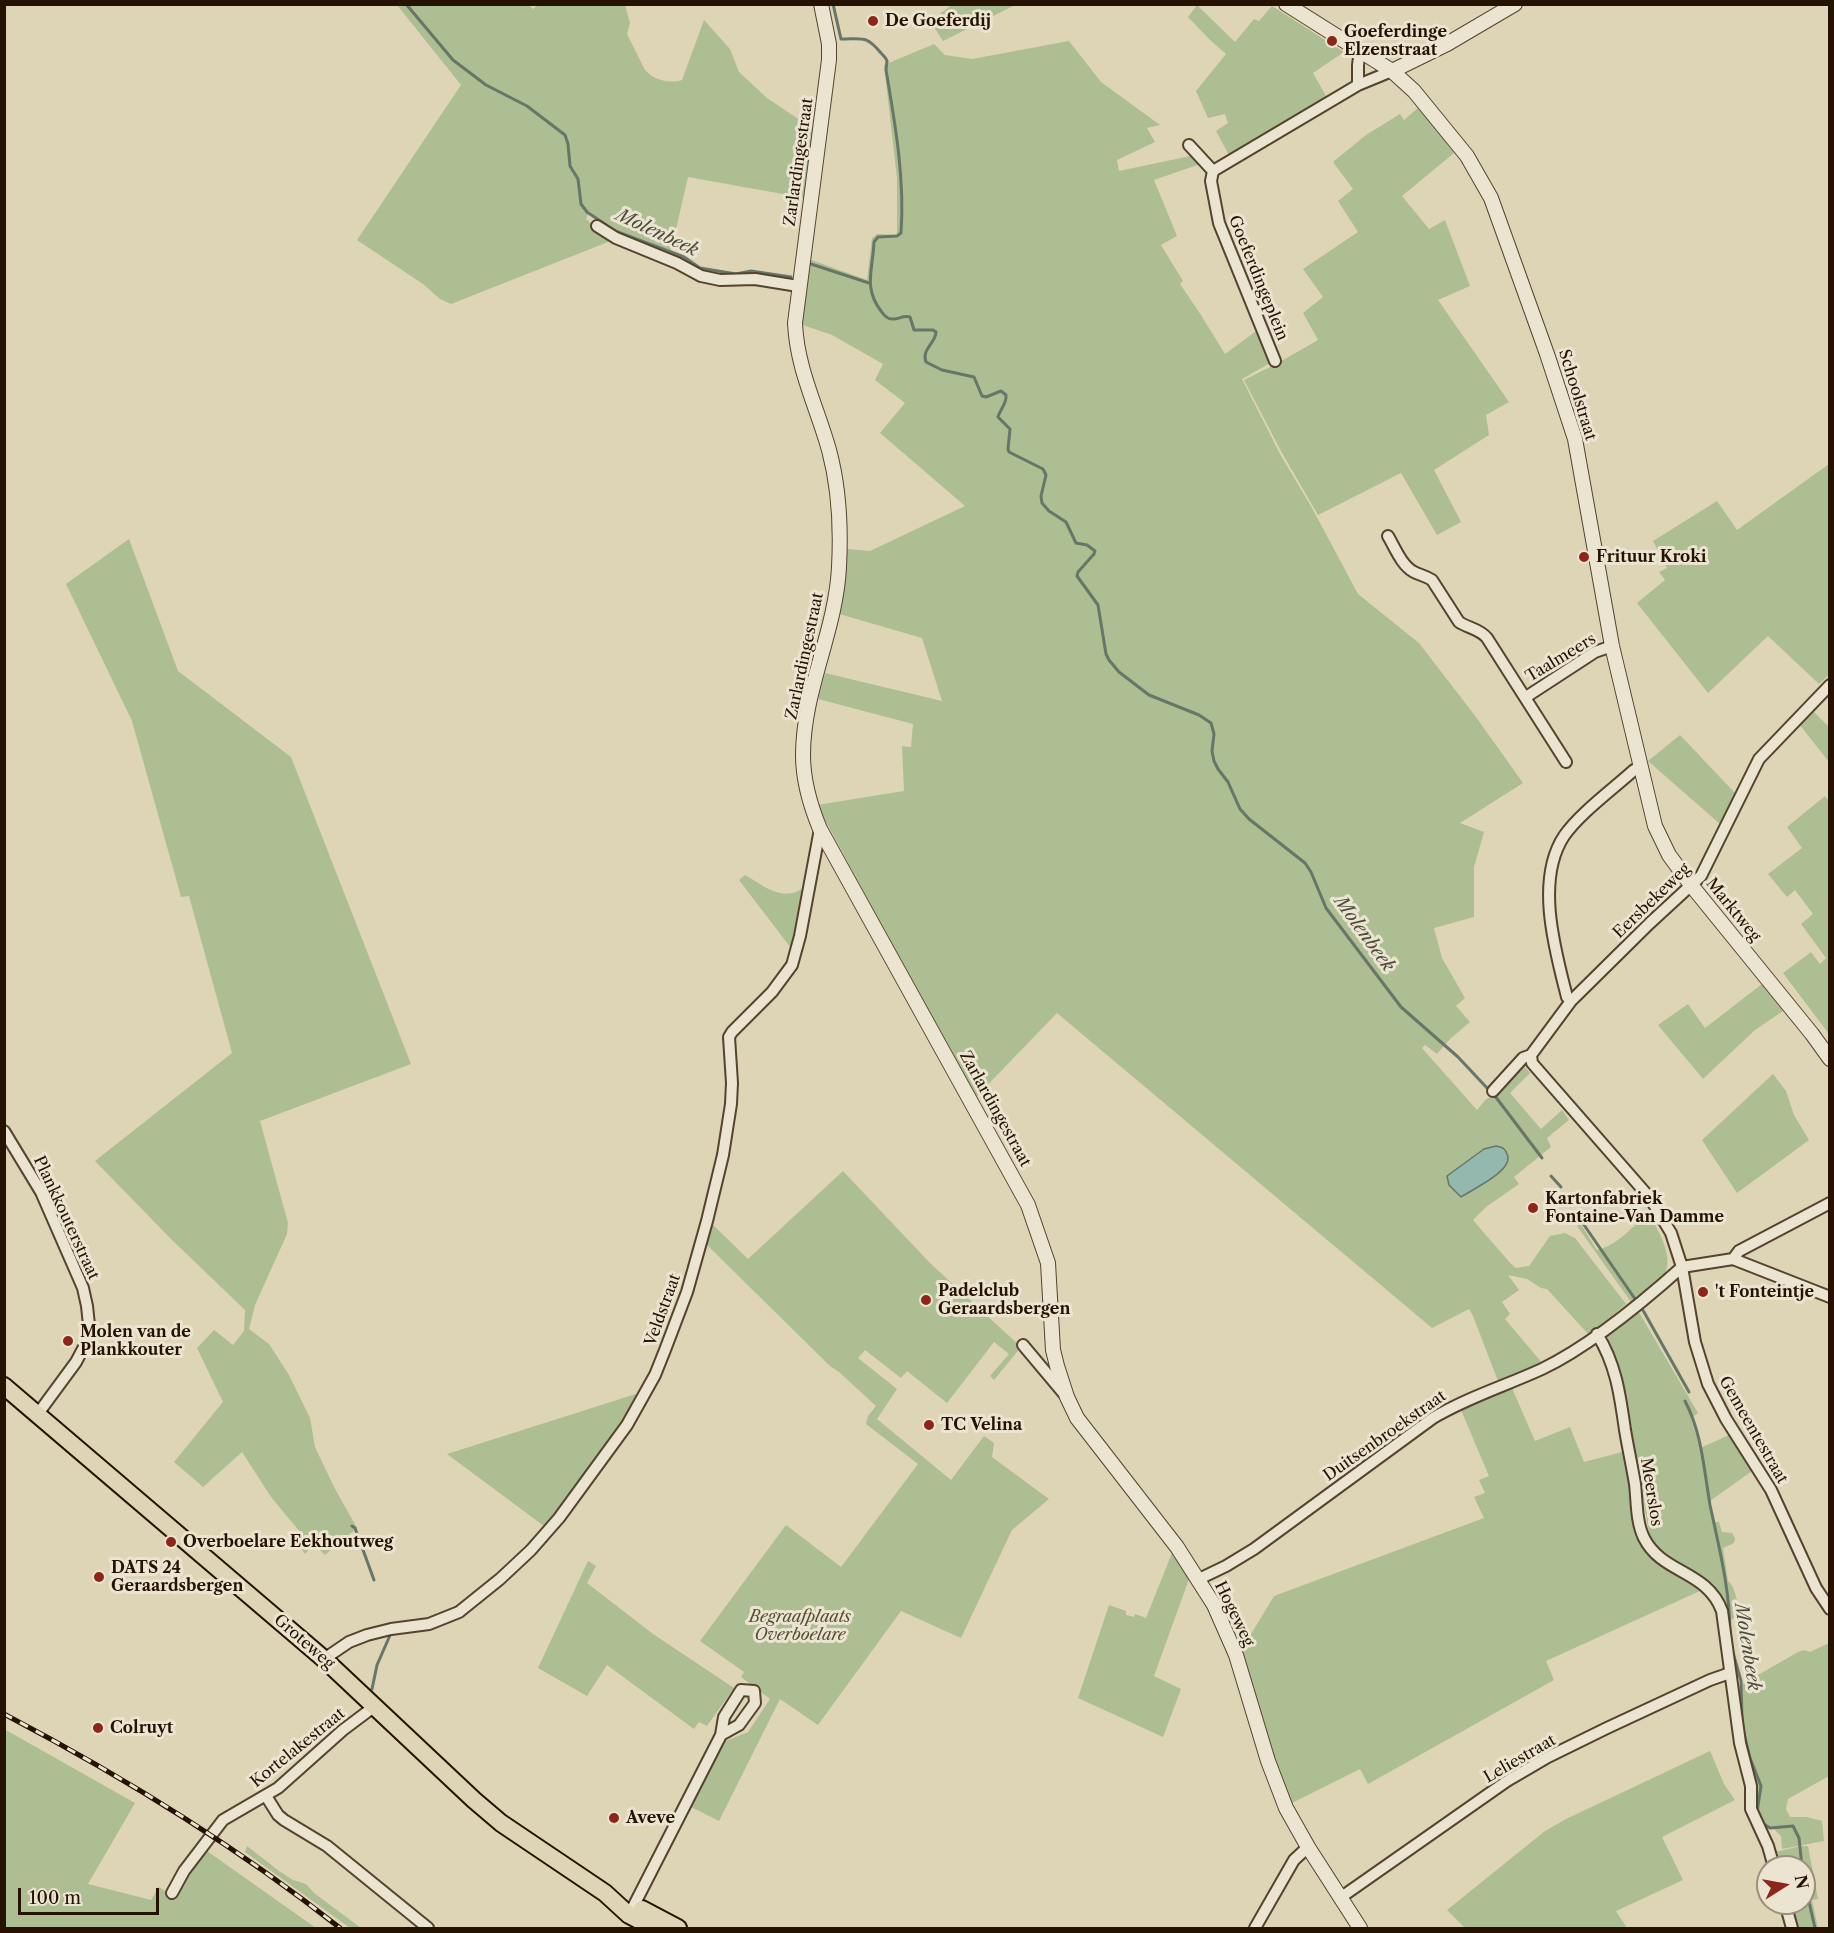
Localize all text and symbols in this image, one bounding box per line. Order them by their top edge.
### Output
place label: De Goeferdij [885,11,991,31]
marker: De Goeferdij [866,14,880,28]
place label: Goeferdinge Elzenstraat [1344,22,1447,60]
marker: Goeferdinge Elzenstraat [1325,34,1339,48]
street label: Zarlardingestraat [780,97,818,227]
water label: Molenbeek [612,205,702,261]
street label: Goeferdingeplein [1224,213,1292,343]
street label: Schoolstraat [1554,347,1600,443]
place label: Frituur Kroki [1596,547,1707,567]
marker: Frituur Kroki [1577,550,1591,564]
street label: Zarlardingestraat [782,591,828,721]
street label: Taalmeers [1522,630,1600,686]
street label: Eersbekeweg [1609,859,1695,943]
street label: Marktweg [1702,874,1764,946]
water label: Molenbeek [1329,892,1399,976]
street label: Zarlardingestraat [955,1048,1035,1170]
street label: Plankkouterstraat [29,1153,103,1283]
place label: Kartonfabriek Fontaine-Van Damme [1545,1189,1724,1227]
marker: Kartonfabriek Fontaine-Van Damme [1526,1201,1540,1215]
street label: Veldstraat [641,1271,685,1349]
place label: Padelclub Geraardsbergen [938,1281,1070,1319]
place label: 't Fonteintje [1715,1282,1814,1302]
marker: 't Fonteintje [1696,1285,1710,1299]
marker: Padelclub Geraardsbergen [919,1293,933,1307]
place label: Molen van de Plankkouter [80,1322,191,1360]
marker: Molen van de Plankkouter [61,1334,75,1348]
street label: Gemeentestraat [1714,1373,1792,1487]
street label: Duitsenbroekstraat [1320,1386,1450,1486]
place label: TC Velina [941,1415,1022,1435]
marker: TC Velina [922,1418,936,1432]
street label: Meerslos [1636,1456,1666,1528]
place label: Overboelare Eekhoutweg [183,1532,393,1552]
marker: Overboelare Eekhoutweg [164,1535,178,1549]
place label: DATS 24 Geraardsbergen [111,1558,243,1596]
marker: DATS 24 Geraardsbergen [92,1570,106,1584]
street label: Hogeweg [1210,1578,1258,1650]
water label: Molenbeek [1729,1602,1765,1692]
park label: Begraafplaats Overboelare [749,1607,851,1645]
street label: Groteweg [270,1611,338,1673]
street label: Kortelakestraat [247,1704,349,1792]
place label: Colruyt [110,1718,173,1738]
marker: Colruyt [91,1721,105,1735]
street label: Leliestraat [1481,1731,1559,1787]
place label: Aveve [626,1808,675,1828]
marker: Aveve [607,1811,621,1825]
north arrow [1756,1855,1816,1915]
text: N [1791,1873,1813,1891]
scale bar [21,1876,162,1914]
text: 100 m [29,1887,81,1909]

